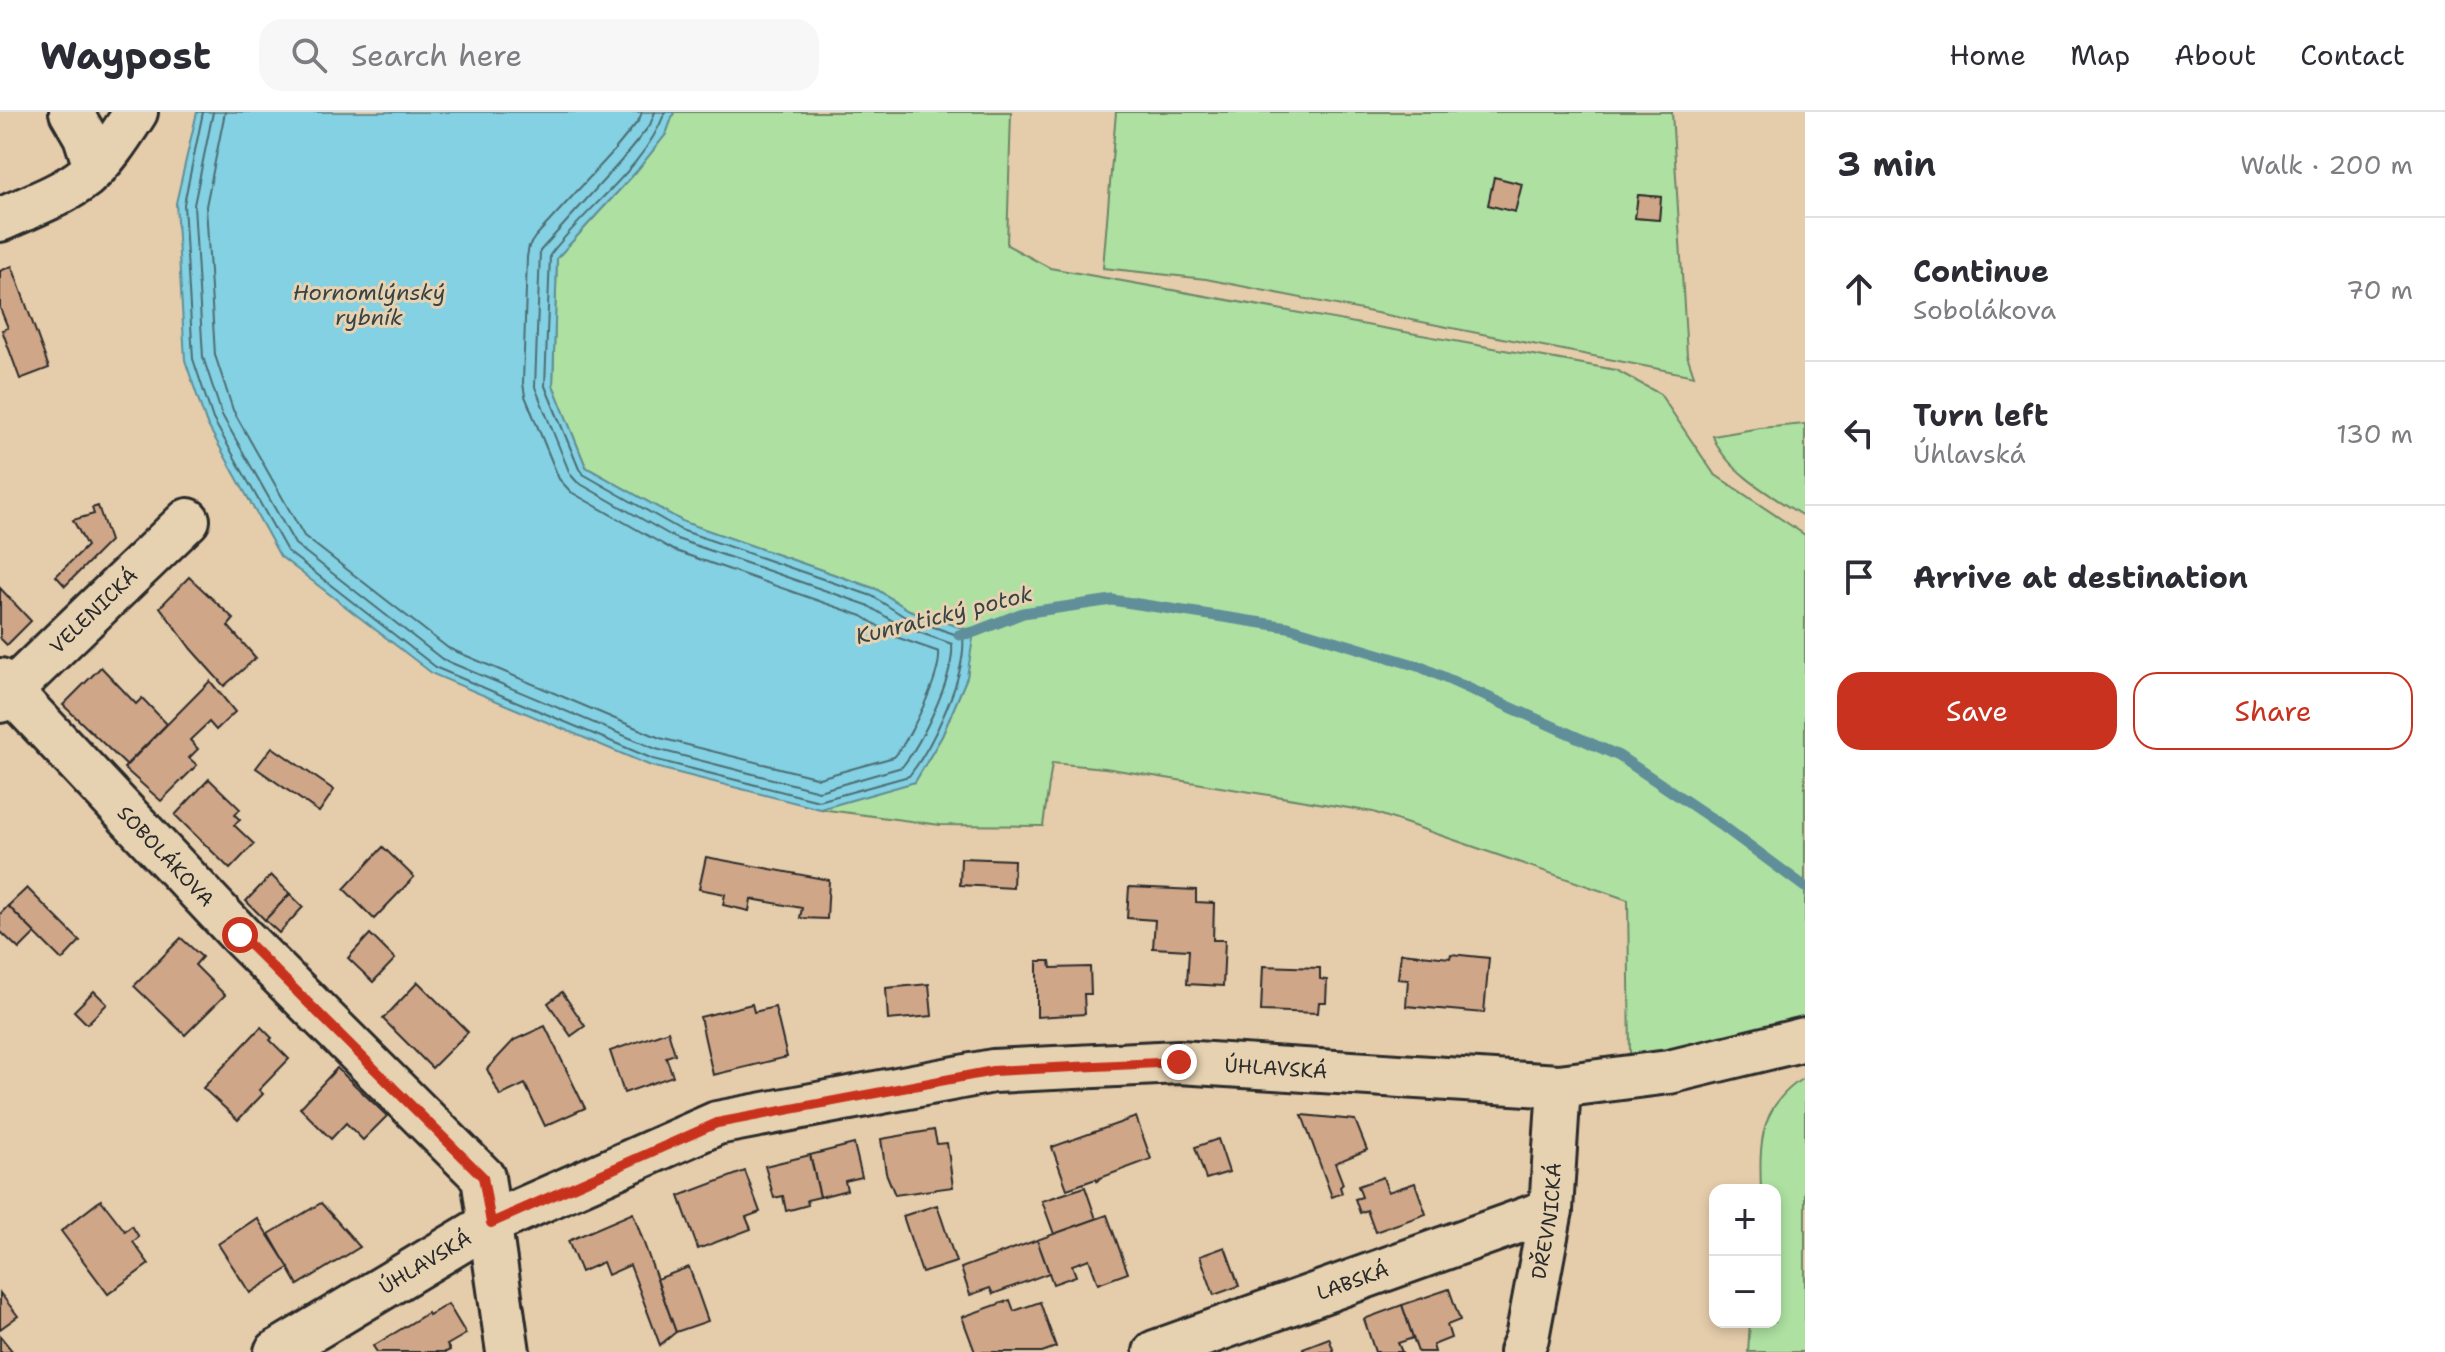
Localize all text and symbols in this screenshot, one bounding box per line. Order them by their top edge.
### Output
search box [259,19,819,91]
text: Waypost [40,30,211,81]
icon: search [287,33,331,77]
text: Search here [351,35,522,76]
text: Home [1949,36,2026,74]
text: Map [2070,36,2130,74]
text: About [2174,36,2256,74]
text: Contact [2300,36,2405,74]
text: 3 min [1837,141,1936,187]
text: Walk · 200 m [2240,147,2413,182]
text: Continue [1913,251,2049,292]
icon: ahead [1837,267,1881,311]
text: 70 m [2346,272,2413,307]
water label: Hornomlýnský rybník [293,278,445,332]
text: Sobolákova [1913,292,2056,327]
text: Turn left [1913,395,2048,436]
icon: left [1837,411,1881,455]
text: 130 m [2336,416,2413,451]
text: Úhlavská [1913,436,2026,471]
icon: arrive [1837,555,1881,599]
text: Arrive at destination [1913,557,2248,598]
street label: VELENICKÁ [44,562,143,659]
water label: Kunratický potok [852,579,1036,651]
button: Save [1837,672,2117,750]
button: Share [2133,672,2413,750]
street label: SOBOLÁKOVA [112,800,220,912]
route start [222,917,258,953]
route end [1161,1044,1197,1080]
street label: ÚHLAVSKÁ [1224,1052,1328,1084]
street label: DŘEVNICKÁ [1525,1162,1567,1281]
map controls [1709,1184,1781,1328]
button: + [1709,1184,1781,1256]
street label: ÚHLAVSKÁ [374,1225,476,1300]
street label: LABSKÁ [1313,1256,1392,1306]
button: − [1709,1256,1781,1328]

